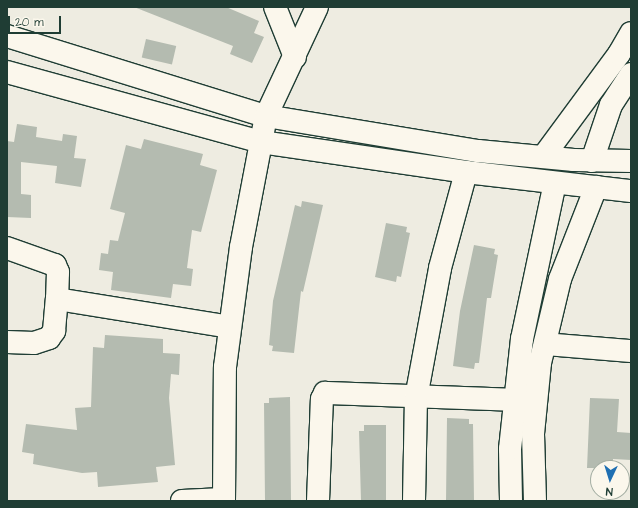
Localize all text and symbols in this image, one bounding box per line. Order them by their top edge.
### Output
scale bar [10,8,63,34]
text: 20 m [15,14,44,31]
north arrow [590,460,630,500]
text: N [605,484,613,499]

